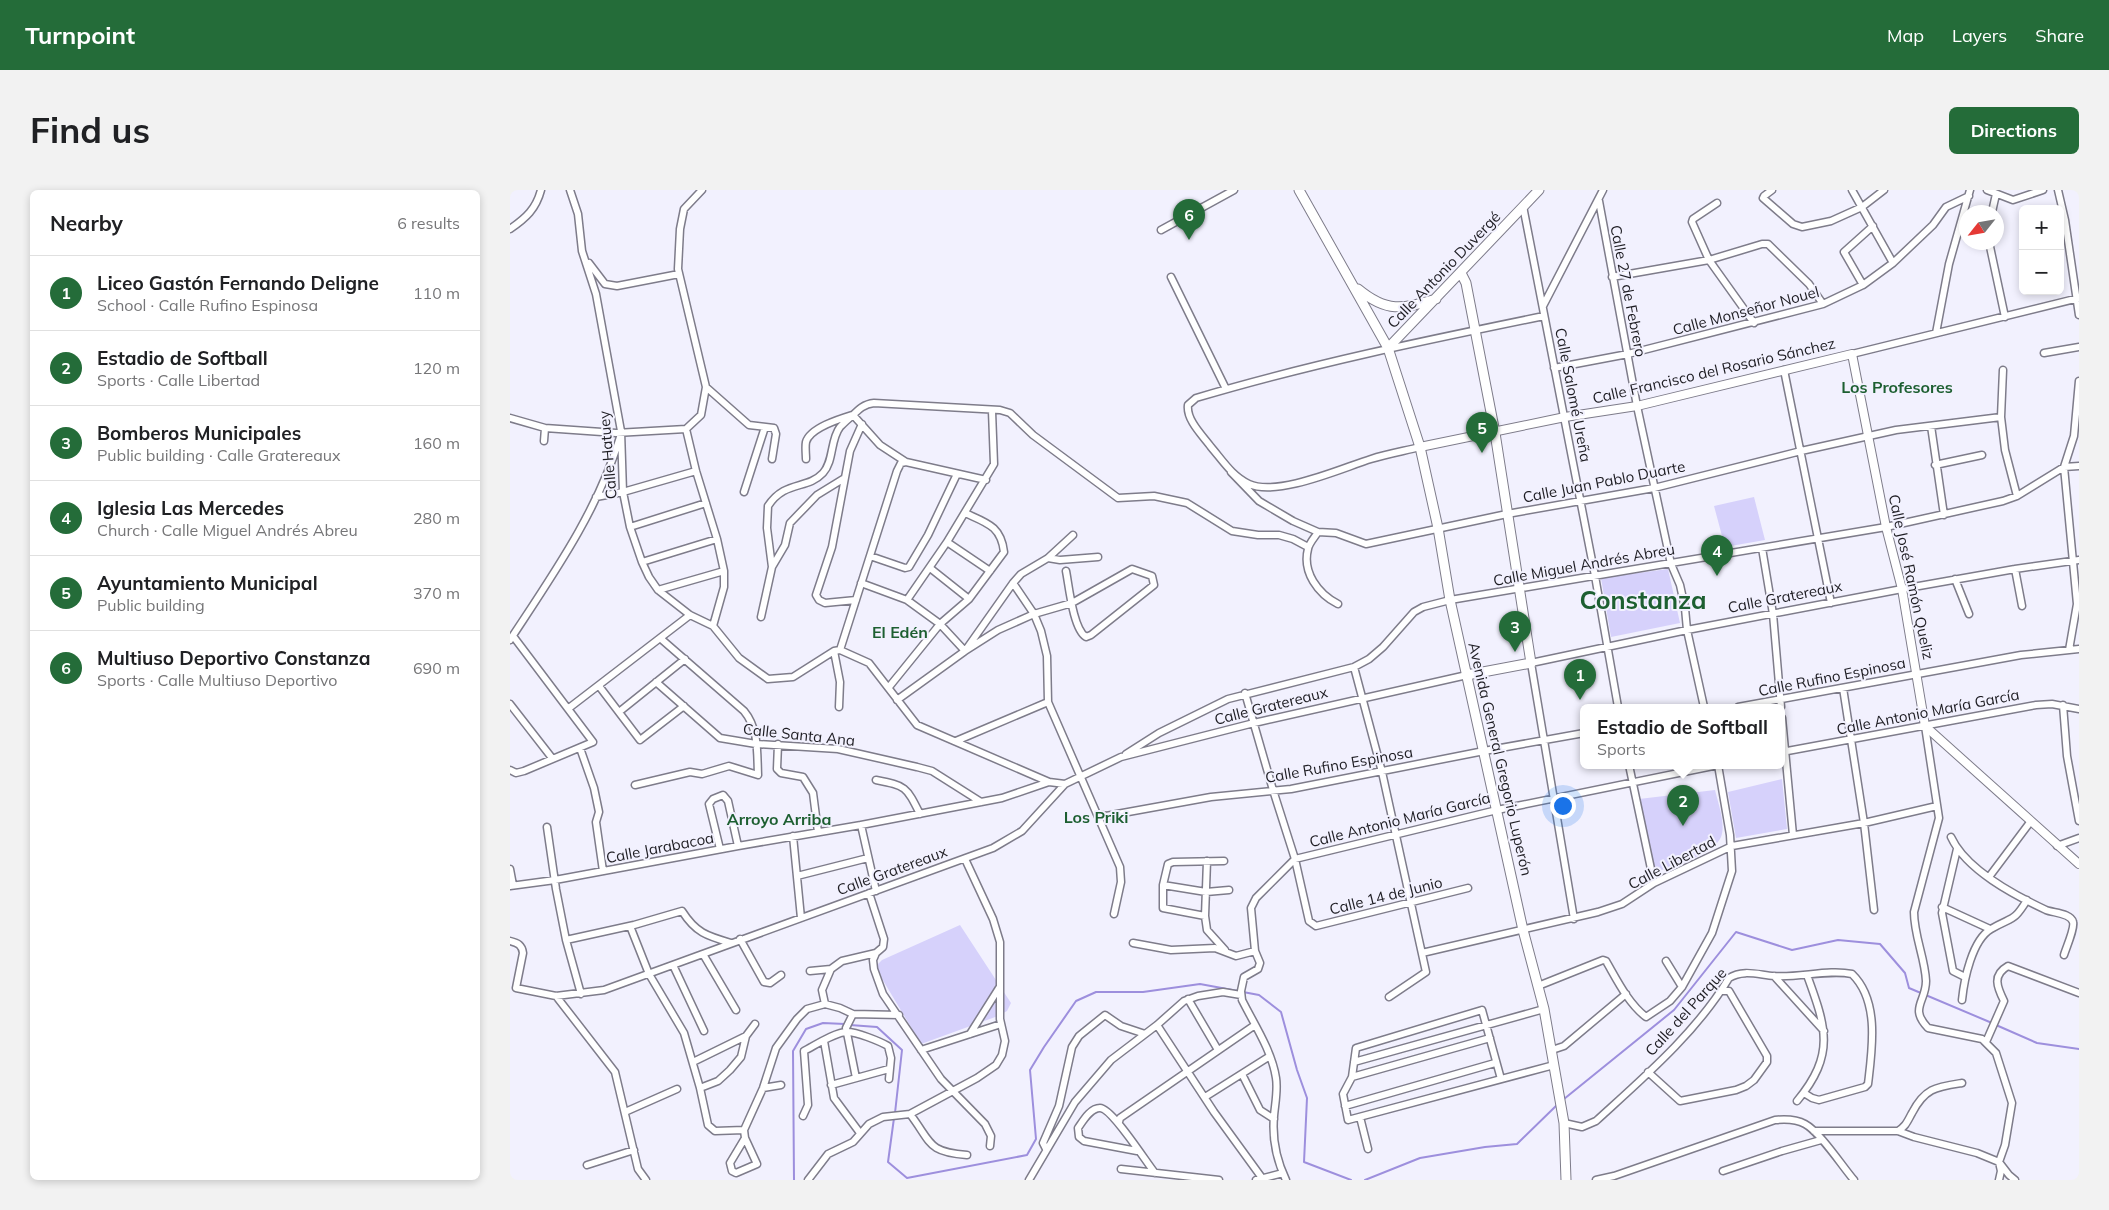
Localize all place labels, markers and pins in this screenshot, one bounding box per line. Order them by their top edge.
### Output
pin: 6 [1173,199,1205,240]
pin: 5 [1466,412,1498,453]
pin: 4 [1701,535,1733,576]
pin: 3 [1499,611,1531,652]
pin: 1 [1564,659,1596,700]
pin: 2 [1667,785,1699,826]

